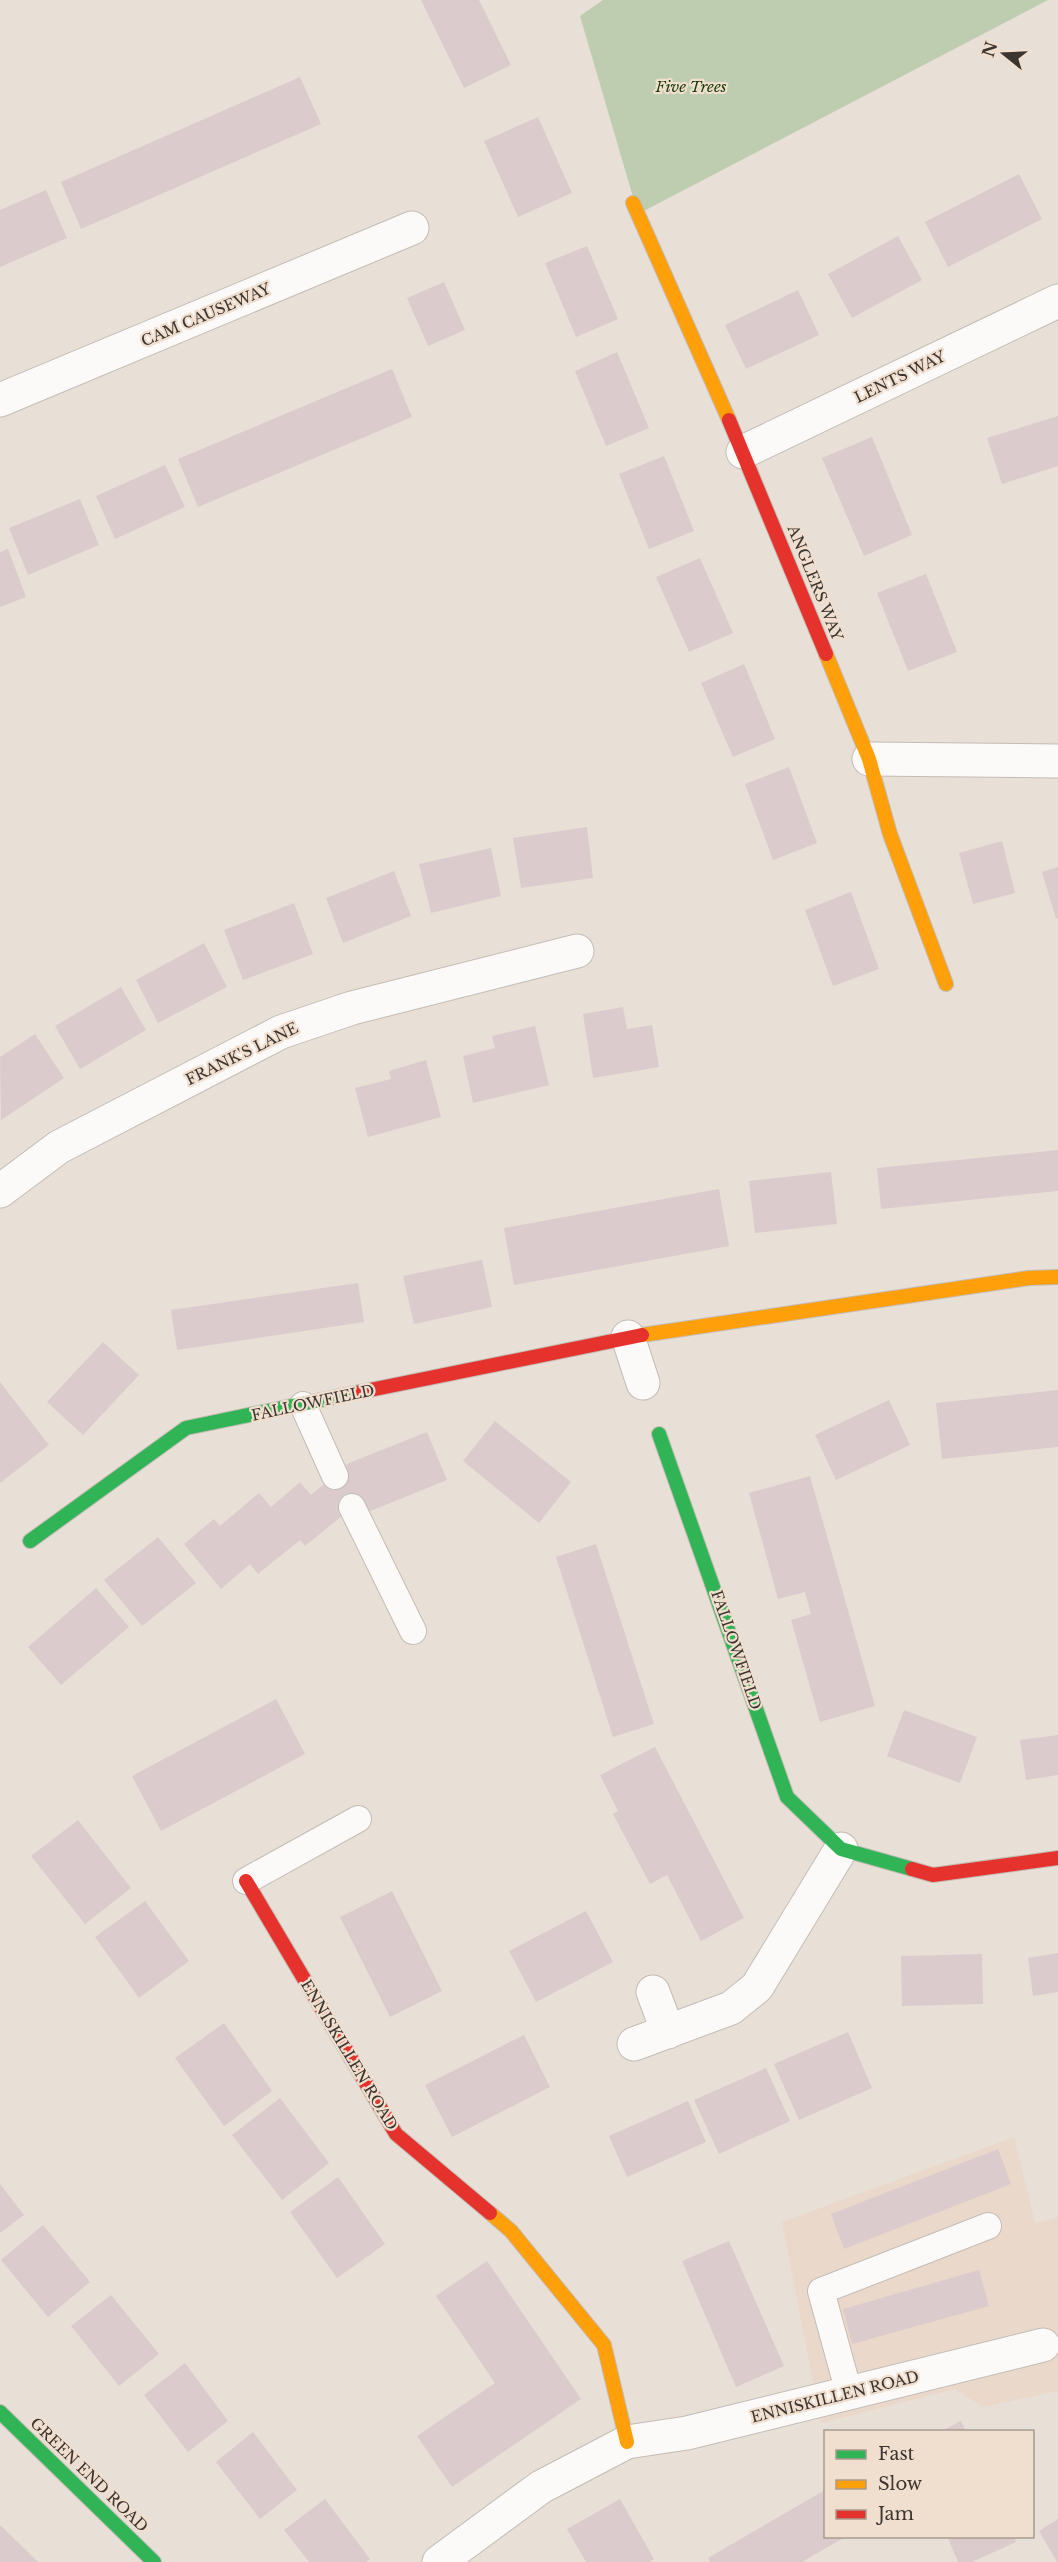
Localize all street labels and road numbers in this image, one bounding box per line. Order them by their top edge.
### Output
street label: CAM CAUSEWAY [138,278,274,350]
street label: LENTS WAY [851,346,949,407]
street label: ANGLERS WAY [783,521,848,644]
street label: FRANK'S LANE [182,1018,301,1089]
street label: FALLOWFIELD [250,1380,376,1425]
street label: FALLOWFIELD [707,1588,766,1712]
street label: ENNISKILLEN ROAD [297,1976,402,2134]
street label: ENNISKILLEN ROAD [749,2366,921,2427]
street label: GREEN END ROAD [26,2413,152,2536]

